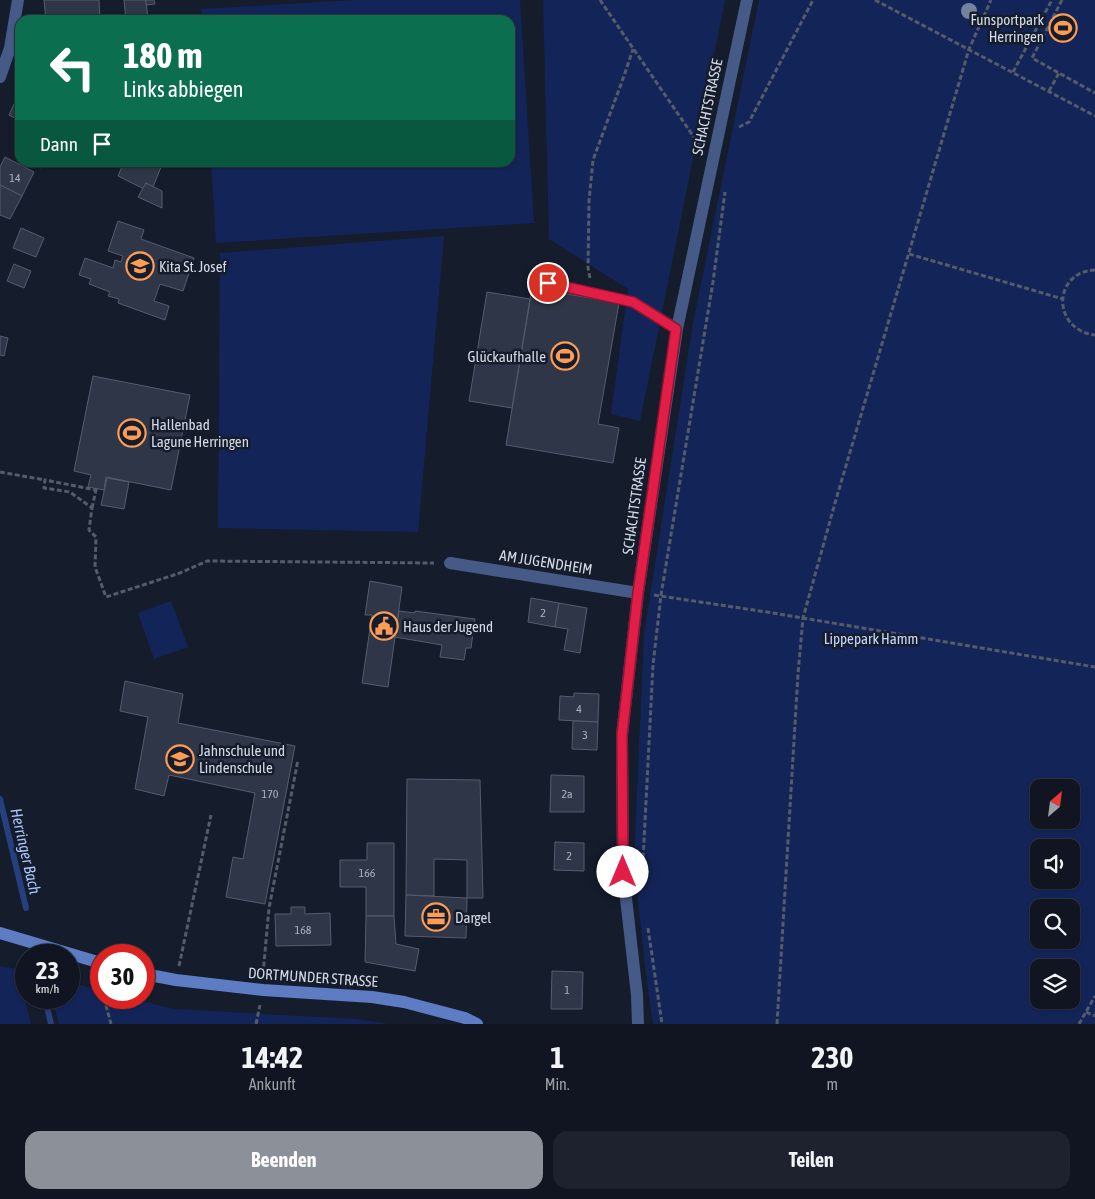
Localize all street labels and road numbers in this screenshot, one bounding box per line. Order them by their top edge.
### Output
street label: SCHACHTSTRASSE [689,57,726,157]
street label: SCHACHTSTRASSE [619,456,649,556]
street label: AM JUGENDHEIM [498,546,594,578]
street label: DORTMUNDER STRASSE [248,964,379,990]

